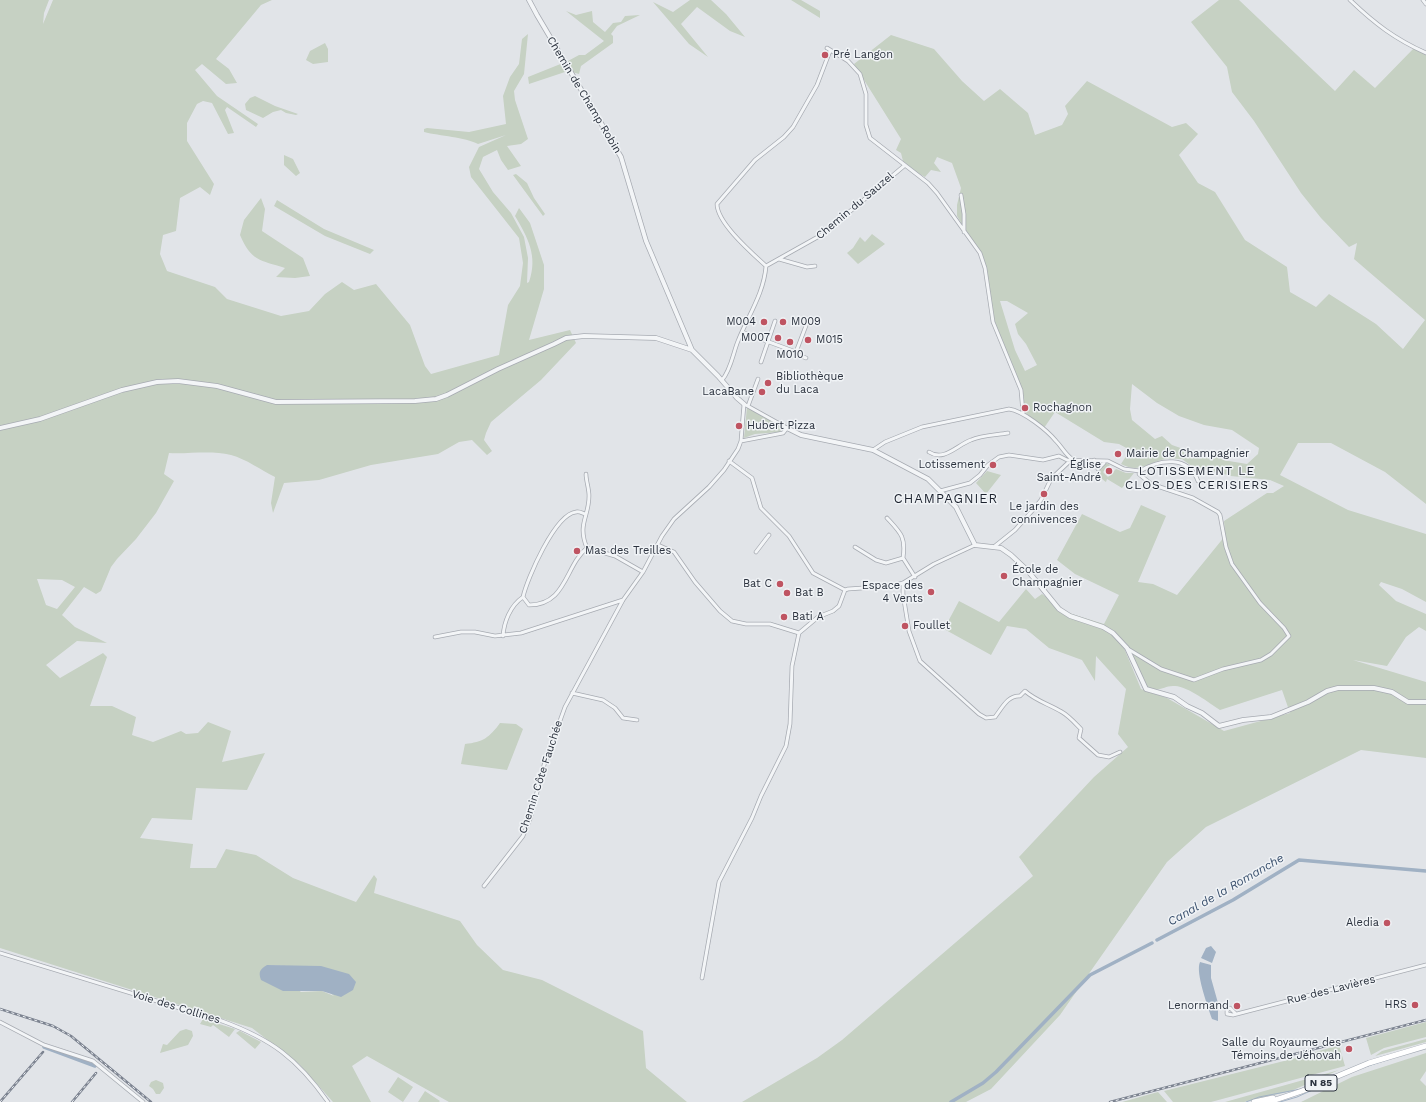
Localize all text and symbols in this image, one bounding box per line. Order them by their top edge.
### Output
street label: Chemin de Champ Robin [544,34,624,156]
place label: Pré Langon [833,48,893,62]
marker: Pré Langon [820,50,830,60]
street label: Chemin du Sauzel [813,170,897,242]
place label: M004 [726,315,756,329]
place label: M009 [791,315,821,329]
marker: M004 [759,317,769,327]
marker: M009 [778,317,788,327]
place label: M007 [741,331,770,345]
marker: M007 [773,333,783,343]
place label: M015 [816,333,843,347]
marker: M015 [803,335,813,345]
marker: M010 [785,337,795,347]
place label: M010 [776,348,804,362]
place label: Bibliothèque du Laca [776,370,844,396]
marker: Bibliothèque du Laca [763,378,773,388]
place label: LacaBane [702,385,754,399]
marker: LacaBane [757,387,767,397]
place label: Rochagnon [1033,401,1092,415]
marker: Rochagnon [1020,403,1030,413]
place label: Hubert Pizza [747,419,815,433]
marker: Hubert Pizza [734,421,744,431]
place label: Mairie de Champagnier [1126,447,1250,461]
marker: Mairie de Champagnier [1113,449,1123,459]
place label: Lotissement [918,458,985,472]
place label: Église Saint-André [1037,458,1101,484]
marker: Lotissement [988,460,998,470]
district label: LOTISSEMENT LE CLOS DES CERISIERS [1125,464,1269,492]
marker: Église Saint-André [1104,466,1114,476]
marker: Le jardin des connivences [1039,489,1049,499]
district label: CHAMPAGNIER [894,491,998,507]
place label: Le jardin des connivences [1009,500,1079,526]
place label: Mas des Treilles [585,544,671,558]
marker: Mas des Treilles [572,546,582,556]
place label: École de Champagnier [1012,563,1083,589]
marker: École de Champagnier [999,571,1009,581]
place label: Bat C [743,577,772,591]
marker: Bat C [775,579,785,589]
place label: Espace des 4 Vents [862,579,923,605]
place label: Bat B [795,586,824,600]
marker: Espace des 4 Vents [926,587,936,597]
marker: Bat B [782,588,792,598]
place label: Bati A [792,610,824,624]
marker: Bati A [779,612,789,622]
place label: Foullet [913,619,950,633]
marker: Foullet [900,621,910,631]
street label: Chemin Côte Fauchée [516,719,566,835]
water label: Canal de la Romanche [1165,851,1287,929]
place label: Aledia [1346,916,1379,930]
marker: Aledia [1382,918,1392,928]
street label: Rue des Lavières [1285,973,1377,1007]
street label: Voie des Collines [130,987,222,1027]
place label: HRS [1385,998,1407,1012]
place label: Lenormand [1168,999,1229,1013]
marker: HRS [1410,1000,1420,1010]
marker: Lenormand [1232,1001,1242,1011]
place label: Salle du Royaume des Témoins de Jéhovah [1222,1036,1341,1062]
marker: Salle du Royaume des Témoins de Jéhovah [1344,1044,1354,1054]
road number: N 85 [1305,1075,1337,1091]

